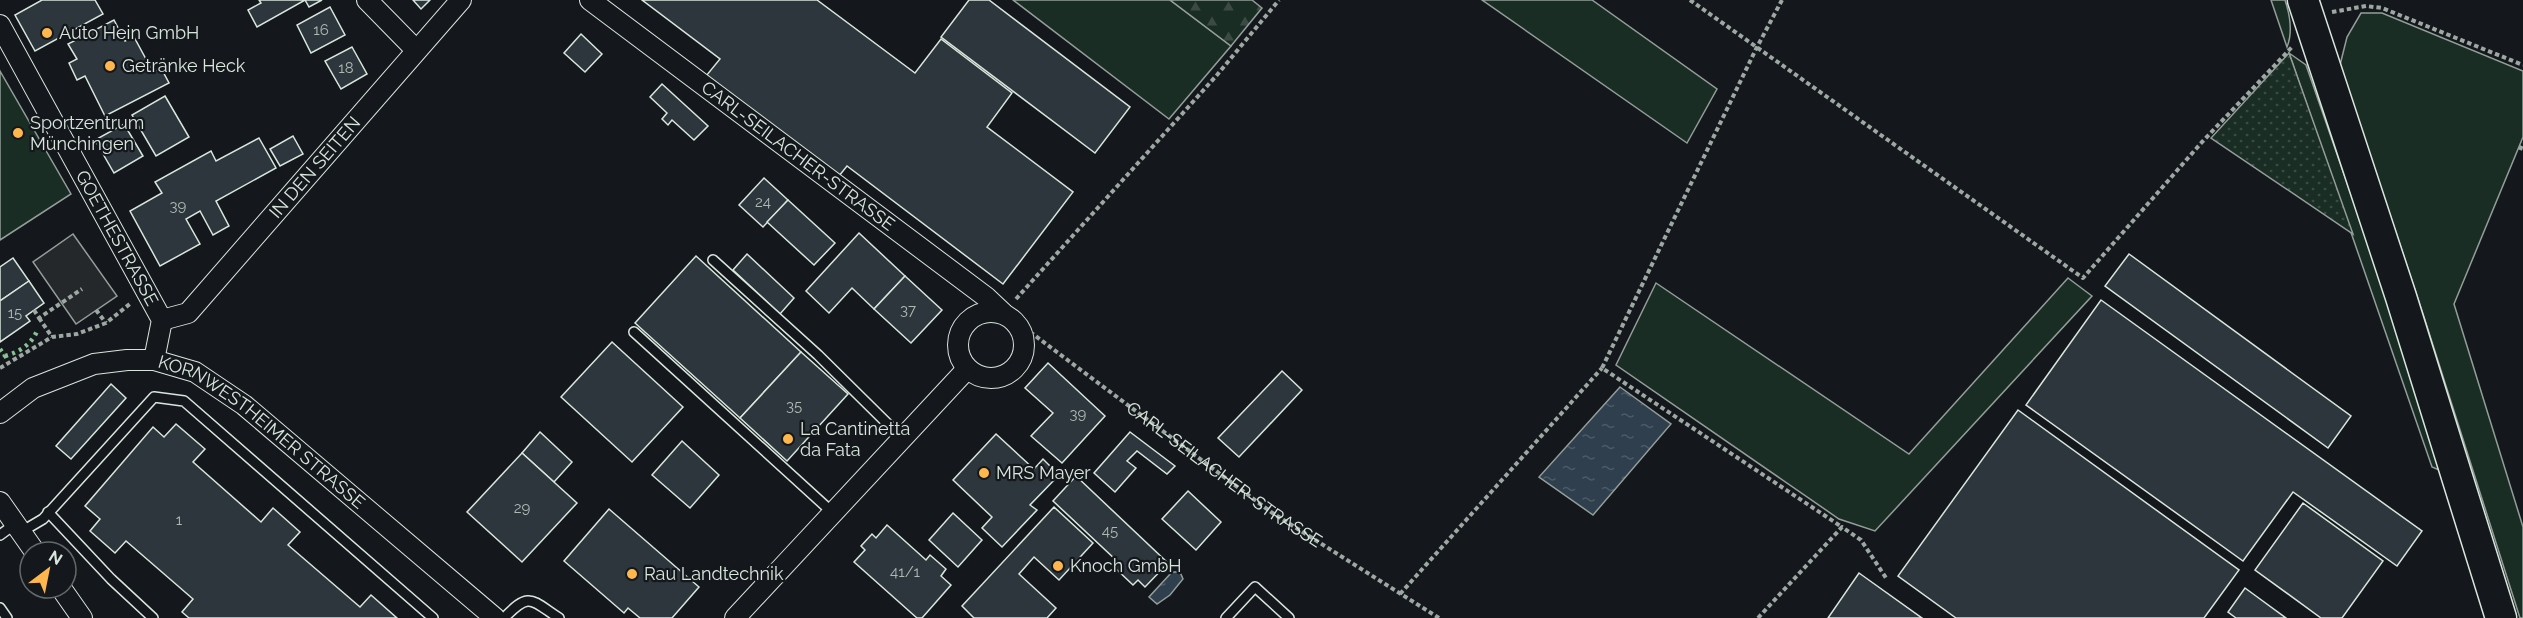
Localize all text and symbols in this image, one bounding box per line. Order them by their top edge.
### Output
house number: 16 [313,21,329,39]
place label: Auto Hein GmbH [59,22,199,43]
marker: Auto Hein GmbH [40,26,54,40]
place label: Getränke Heck [122,55,246,76]
marker: Getränke Heck [103,59,117,73]
house number: 18 [338,59,354,77]
street label: CARL-SEILACHER-STRASSE [698,76,899,235]
place label: Sportzentrum Münchingen [30,112,144,154]
street label: IN DEN SEITEN [265,112,364,222]
marker: Sportzentrum Münchingen [11,126,25,140]
street label: GOETHESTRASSE [72,167,163,309]
house number: 24 [755,193,771,211]
house number: 39 [170,197,187,215]
house number: 37 [900,301,916,319]
house number: 15 [8,304,22,322]
street label: KORNWESTHEIMER STRASSE [156,351,369,513]
house number: 35 [786,397,802,415]
street label: CARL-SEILACHER-STRASSE [1123,397,1326,552]
house number: 39 [1070,405,1087,423]
place label: La Cantinetta da Fata [800,418,910,460]
marker: La Cantinetta da Fata [781,432,795,446]
place label: MRS Mayer [996,462,1091,483]
marker: MRS Mayer [977,466,991,480]
house number: 29 [514,499,531,517]
house number: 1 [176,511,183,529]
house number: 45 [1102,522,1118,540]
north arrow [18,540,78,600]
text: N [45,546,66,569]
place label: Knoch GmbH [1070,555,1181,576]
marker: Knoch GmbH [1051,559,1065,573]
place label: Rau Landtechnik [644,563,784,584]
house number: 41/1 [890,563,920,581]
marker: Rau Landtechnik [625,567,639,581]

